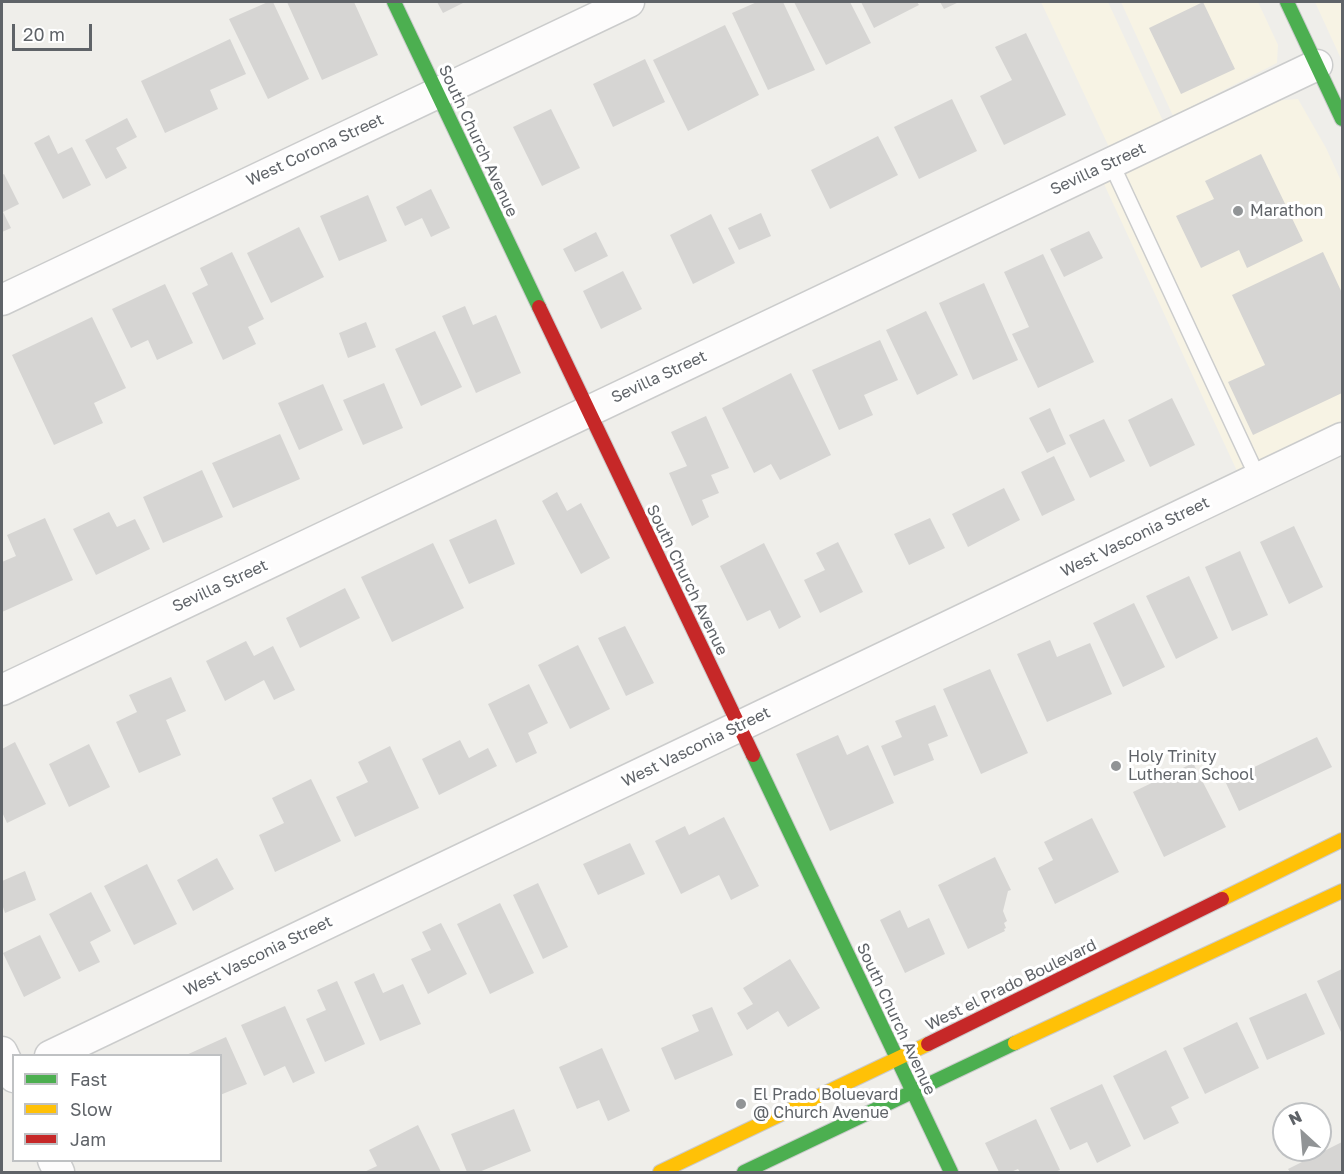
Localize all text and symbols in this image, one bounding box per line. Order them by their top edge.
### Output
scale bar [15,12,94,50]
text: 20 m [23,23,65,45]
street label: South Church Avenue [434,62,522,220]
street label: West Corona Street [243,110,387,190]
street label: Sevilla Street [1047,139,1149,199]
place label: Marathon [1250,201,1323,221]
marker: Marathon [1231,204,1245,218]
street label: Sevilla Street [608,347,710,407]
street label: West Vasconia Street [1058,493,1212,581]
street label: South Church Avenue [642,502,732,658]
street label: Sevilla Street [169,556,271,616]
street label: West Vasconia Street [619,703,773,791]
place label: Holy Trinity Lutheran School [1128,747,1254,785]
marker: Holy Trinity Lutheran School [1109,759,1123,773]
street label: West Vasconia Street [181,912,335,1000]
street label: West el Prado Boulevard [922,935,1100,1035]
street label: South Church Avenue [852,940,940,1098]
legend [12,1054,222,1162]
text: Fast [70,1068,107,1090]
place label: El Prado Boluevard @ Church Avenue [753,1085,898,1123]
marker: El Prado Boluevard @ Church Avenue [734,1097,748,1111]
text: Slow [70,1098,112,1120]
north arrow [1272,1102,1332,1162]
text: N [1285,1106,1305,1129]
text: Jam [70,1128,106,1150]

